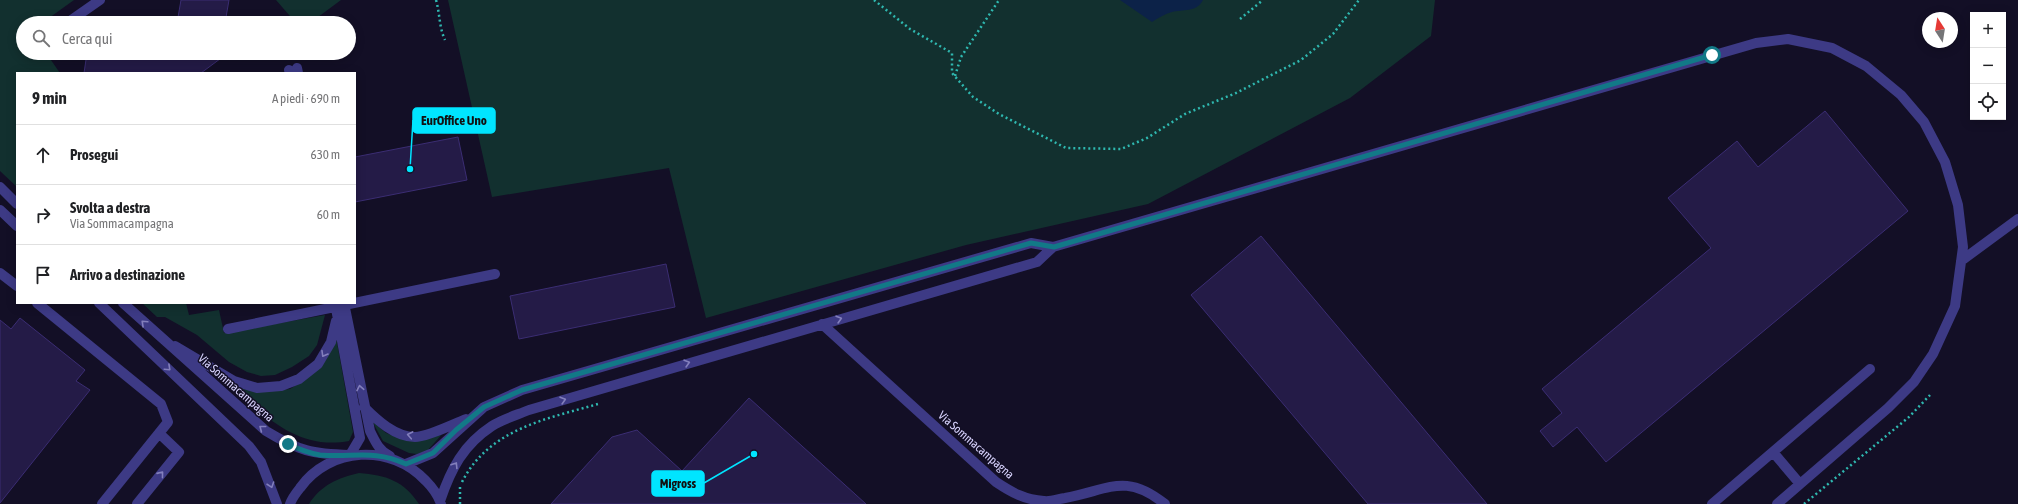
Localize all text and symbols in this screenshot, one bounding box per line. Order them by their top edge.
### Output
north arrow [1922,12,1958,48]
map controls [1970,12,2006,120]
button: + [1970,12,2006,48]
search box [16,16,356,60]
icon: search [30,27,52,49]
text: Cerca qui [62,30,112,47]
route start [1703,46,1721,64]
button: − [1970,48,2006,84]
button: locate [1970,84,2006,120]
text: 9 min [32,88,67,108]
text: A piedi · 690 m [272,91,340,106]
callout: EurOffice Uno [413,108,495,133]
text: EurOffice Uno [421,113,487,128]
icon: ahead [32,144,54,166]
text: Prosegui [70,146,118,163]
text: 630 m [311,147,340,162]
text: Svolta a destra [70,199,150,216]
icon: right [32,204,54,226]
text: 60 m [317,207,340,222]
text: Via Sommacampagna [70,216,174,231]
icon: arrive [32,264,54,286]
text: Arrivo a destinazione [70,266,185,283]
one-way arrow [835,315,842,324]
one-way arrow [141,320,149,327]
one-way arrow [322,349,329,357]
street label: Via Sommacampagna [195,351,277,425]
one-way arrow [684,359,691,368]
one-way arrow [163,363,171,371]
one-way arrow [356,385,365,391]
one-way arrow [559,396,566,405]
street label: Via Sommacampagna [935,408,1017,482]
one-way arrow [259,426,266,433]
one-way arrow [407,431,413,439]
route end [279,435,297,453]
one-way arrow [450,462,458,469]
one-way arrow [157,471,164,478]
callout: Migross [652,471,704,496]
text: Migross [660,476,697,491]
one-way arrow [266,482,275,489]

